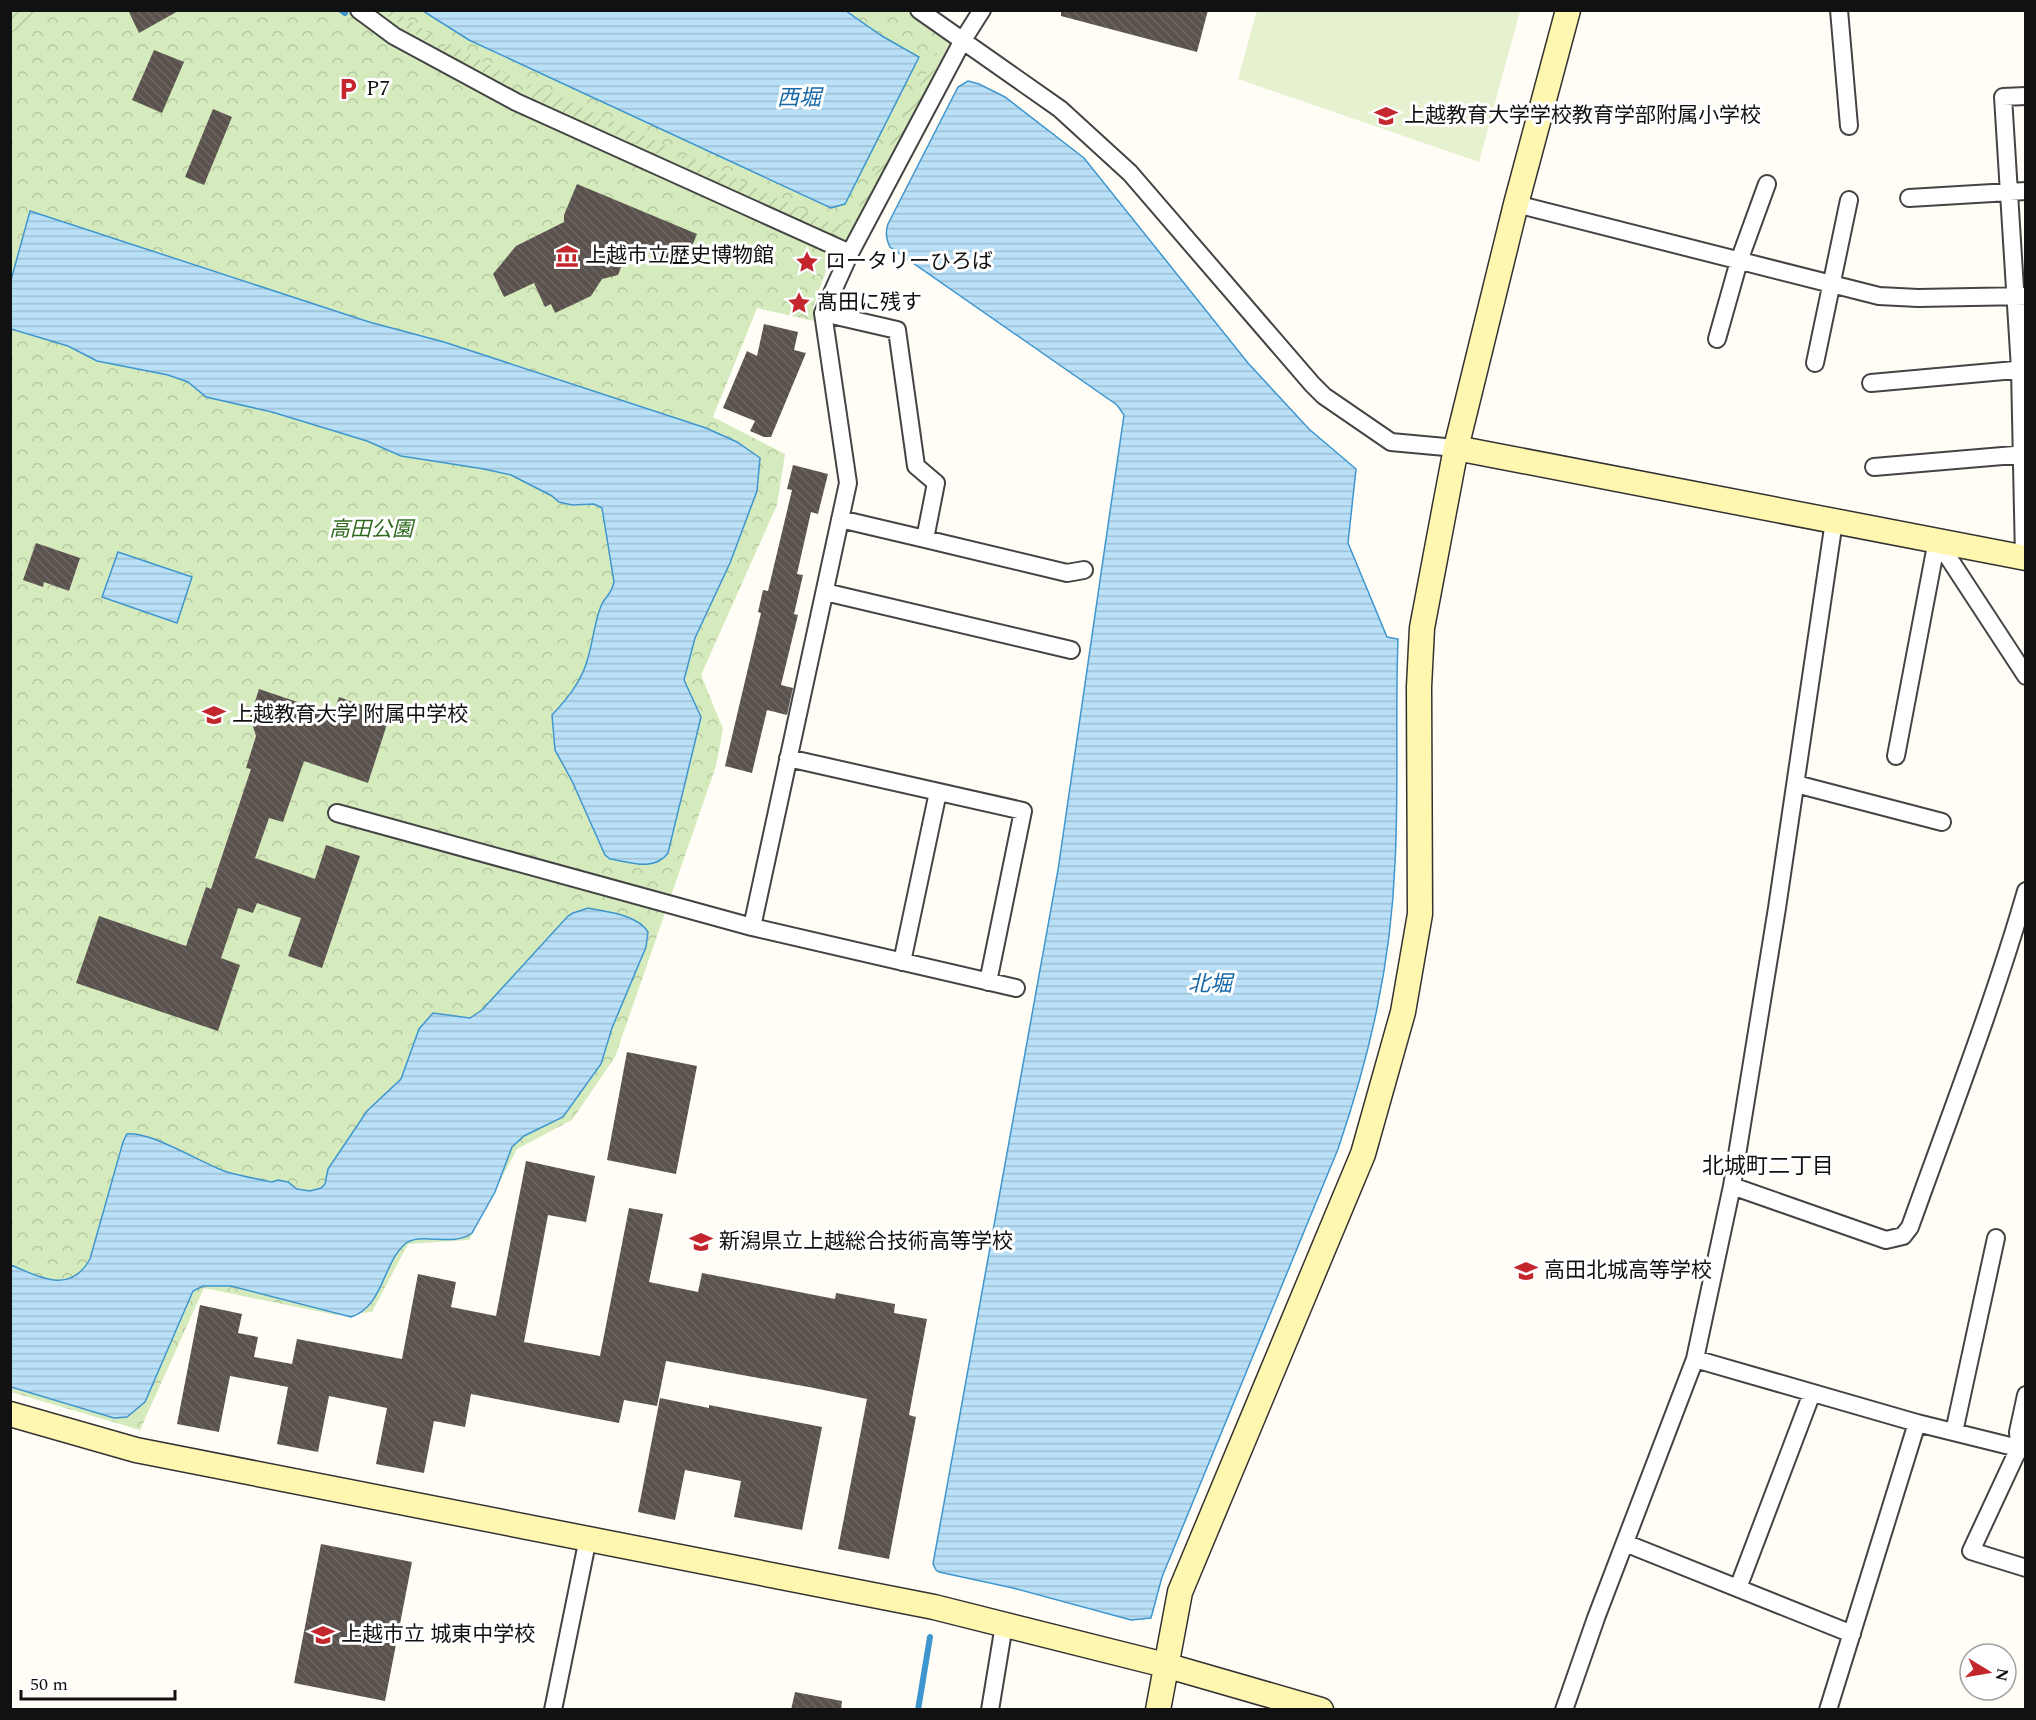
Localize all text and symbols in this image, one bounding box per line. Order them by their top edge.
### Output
place label: P7 [366,73,390,105]
parking icon: P7 [335,76,361,102]
water label: 西堀 [777,82,824,115]
place label: 上越教育大学学校教育学部附属小学校 [1404,100,1761,132]
school or university icon: 上越教育大学学校教育学部附属小学校 [1373,103,1399,129]
place label: 上越市立歴史博物館 [585,240,774,272]
museum icon: 上越市立歴史博物館 [554,243,580,269]
place label: ロータリーひろば [825,246,993,278]
place icon: ロータリーひろば [794,249,820,275]
place label: 髙田に残す [817,287,922,319]
place icon: 髙田に残す [786,290,812,316]
park label: 高田公園 [329,514,416,546]
place label: 上越教育大学 附属中学校 [232,699,468,731]
school or university icon: 上越教育大学 附属中学校 [201,702,227,728]
water label: 北堀 [1188,968,1235,1001]
district label: 北城町二丁目 [1702,1150,1834,1183]
place label: 新潟県立上越総合技術高等学校 [719,1226,1013,1258]
school or university icon: 新潟県立上越総合技術高等学校 [688,1229,714,1255]
place label: 高田北城高等学校 [1544,1255,1712,1287]
school or university icon: 高田北城高等学校 [1513,1258,1539,1284]
place label: 上越市立 城東中学校 [341,1619,535,1651]
school or university icon: 上越市立 城東中学校 [310,1622,336,1648]
north arrow [1958,1642,2018,1702]
scale bar [21,1663,176,1701]
text: N [1989,1666,2015,1683]
text: 50 m [30,1671,68,1698]

